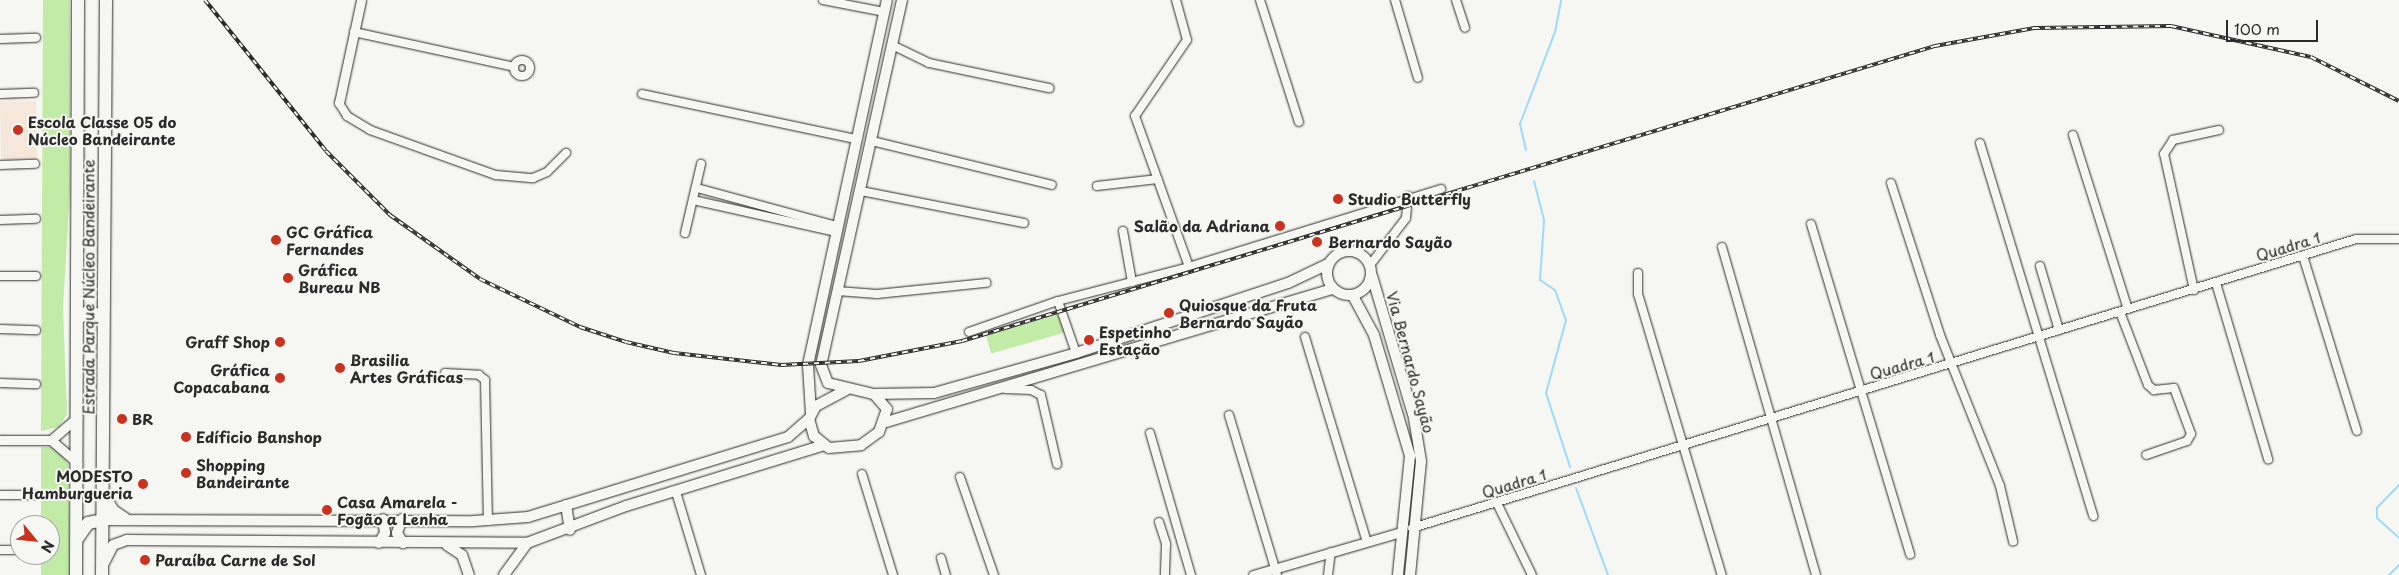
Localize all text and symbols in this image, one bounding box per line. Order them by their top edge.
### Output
scale bar [2229,10,2322,42]
text: 100 m [2234,17,2280,40]
place label: Escola Classe 05 do Núcleo Bandeirante [28,112,177,147]
marker: Escola Classe 05 do Núcleo Bandeirante [12,124,24,136]
street label: Estrada Parque Núcleo Bandeirante [79,159,97,415]
place label: Studio Butterfly [1348,190,1471,208]
marker: Studio Butterfly [1332,193,1344,205]
place label: Salão da Adriana [1133,217,1270,235]
marker: Salão da Adriana [1274,220,1286,232]
place label: GC Gráfica Fernandes [286,222,374,257]
street label: Quadra 1 [2253,228,2323,264]
place label: Bernardo Sayão [1328,233,1453,251]
marker: GC Gráfica Fernandes [270,234,282,246]
marker: Bernardo Sayão [1310,235,1324,249]
place label: Gráfica Bureau NB [298,260,380,295]
marker: Gráfica Bureau NB [282,272,294,284]
street label: Via Bernardo Sayão [1383,289,1439,435]
place label: Quiosque da Fruta Bernardo Sayão [1179,295,1318,330]
marker: Quiosque da Fruta Bernardo Sayão [1163,307,1175,319]
place label: Espetinho Estação [1099,322,1171,357]
place label: Graff Shop [184,333,270,351]
marker: Espetinho Estação [1083,334,1095,346]
marker: Graff Shop [274,336,286,348]
street label: Quadra 1 [1867,347,1937,383]
place label: Brasilia Artes Gráficas [350,350,464,385]
place label: Gráfica Copacabana [173,360,270,395]
marker: Brasilia Artes Gráficas [334,362,346,374]
marker: Gráfica Copacabana [274,372,286,384]
place label: BR [132,410,153,428]
marker: BR [116,413,128,425]
place label: Edíficio Banshop [196,428,322,446]
marker: Edíficio Banshop [180,431,192,443]
place label: Shopping Bandeirante [196,455,289,490]
street label: Quadra 1 [1479,465,1549,501]
place label: MODESTO Hamburgueria [22,466,133,501]
marker: Shopping Bandeirante [180,467,192,479]
marker: MODESTO Hamburgueria [137,478,149,490]
place label: Casa Amarela - Fogão a Lenha [337,492,458,527]
marker: Casa Amarela - Fogão a Lenha [321,504,333,516]
north arrow [10,515,60,565]
text: N [36,537,60,557]
place label: Paraíba Carne de Sol [155,551,317,569]
marker: Paraíba Carne de Sol [139,554,151,566]

